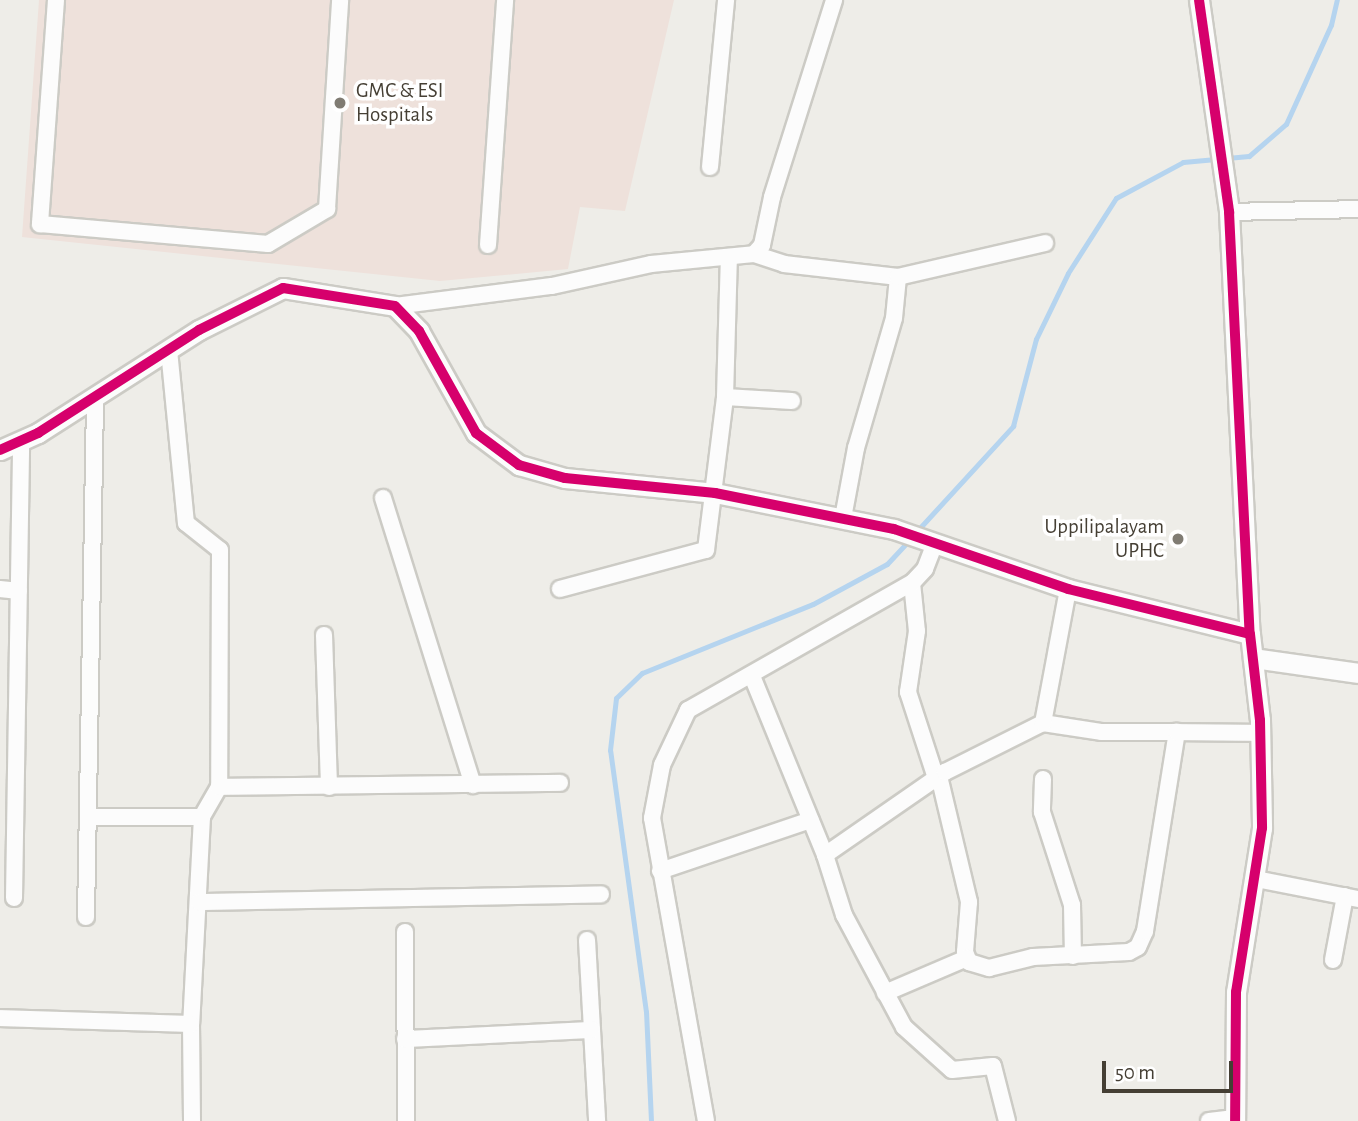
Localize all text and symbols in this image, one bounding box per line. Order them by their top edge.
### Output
place label: GMC & ESI Hospitals [356,78,443,128]
marker: GMC & ESI Hospitals [330,93,350,113]
place label: Uppilipalayam UPHC [1045,514,1164,564]
marker: Uppilipalayam UPHC [1170,531,1186,547]
scale bar [1106,1048,1237,1092]
text: 50 m [1115,1062,1155,1083]

